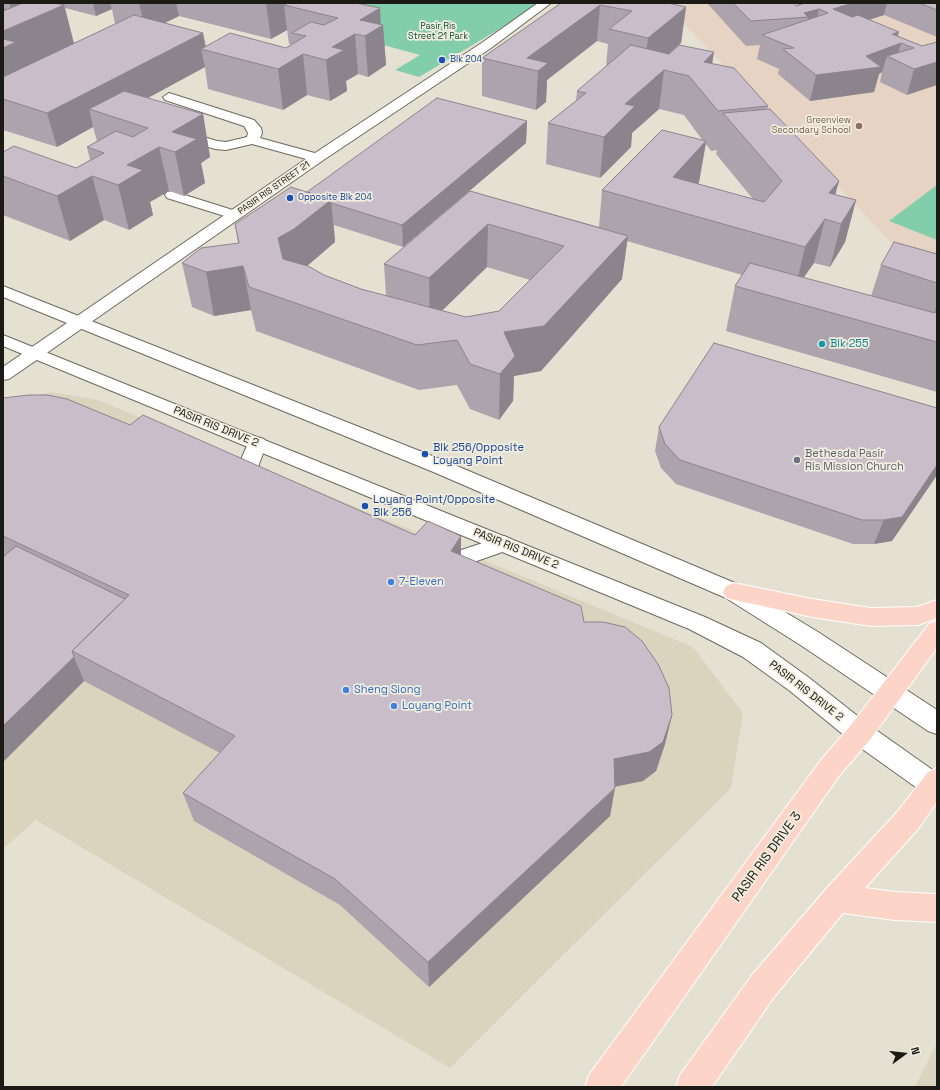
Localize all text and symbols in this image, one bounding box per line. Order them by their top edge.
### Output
park label: Pasir Ris Street 21 Park [408,22,468,43]
marker: Blk 204 [437,55,447,65]
place label: Blk 204 [450,55,482,65]
place label: Greenview Secondary School [772,116,851,137]
marker: Greenview Secondary School [854,121,864,131]
street label: PASIR RIS STREET 21 [236,159,312,217]
marker: Opposite Blk 204 [285,193,295,203]
place label: Opposite Blk 204 [298,193,372,203]
place label: Blk 255 [830,337,869,351]
marker: Blk 255 [817,339,827,349]
street label: PASIR RIS DRIVE 2 [172,404,260,450]
place label: Blk 256/Opposite Loyang Point [433,441,524,467]
place label: Bethesda Pasir Ris Mission Church [805,447,904,473]
marker: Blk 256/Opposite Loyang Point [420,449,430,459]
marker: Bethesda Pasir Ris Mission Church [792,455,802,465]
place label: Loyang Point/Opposite Blk 256 [373,493,495,519]
marker: Loyang Point/Opposite Blk 256 [360,501,370,511]
street label: PASIR RIS DRIVE 2 [472,526,560,572]
place label: 7-Eleven [399,575,444,589]
marker: 7-Eleven [386,577,396,587]
street label: PASIR RIS DRIVE 2 [766,658,846,724]
place label: Sheng Siong [354,683,421,697]
marker: Sheng Siong [341,685,351,695]
place label: Loyang Point [402,699,472,713]
marker: Loyang Point [389,701,399,711]
street label: PASIR RIS DRIVE 3 [729,809,805,905]
north arrow [884,1034,924,1074]
text: N [908,1046,923,1056]

